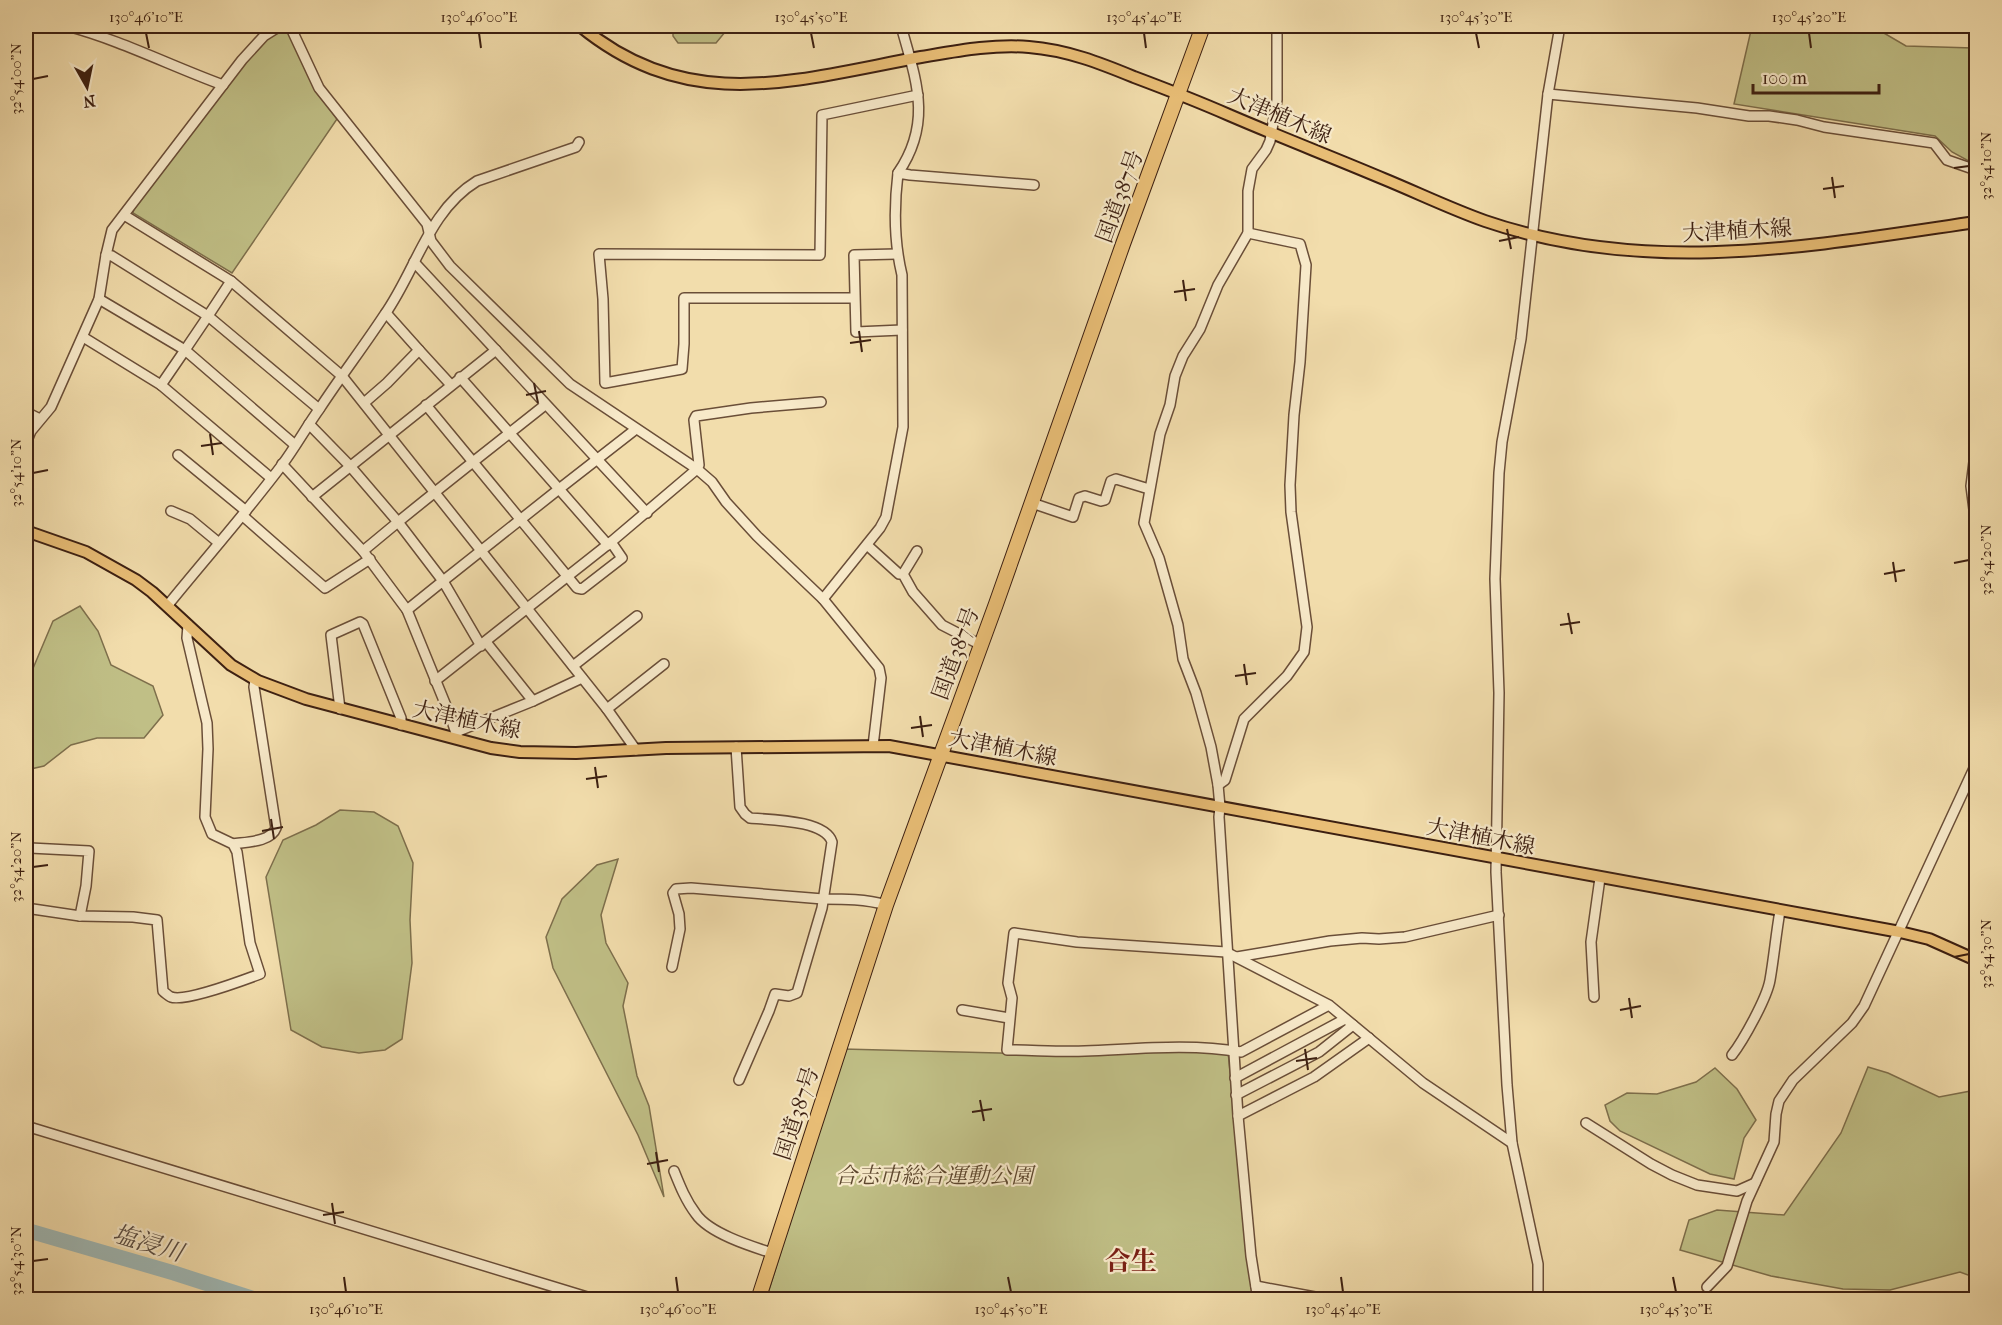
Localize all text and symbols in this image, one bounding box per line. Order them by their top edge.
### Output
text: 130°46'10"E [109,8,183,26]
text: 130°46'00"E [441,8,518,26]
text: 130°45'50"E [774,8,848,26]
text: 130°45'40"E [1106,8,1182,26]
text: 130°45'30"E [1440,8,1512,26]
text: 130°45'20"E [1772,8,1846,26]
text: 32°54'00"N [7,43,25,115]
north arrow [57,57,117,117]
scale bar [1753,57,1879,95]
text: 100 m [1762,68,1807,89]
street label: 大津植木線 [1224,82,1335,149]
text: N [81,91,97,112]
text: 32°54'10"N [1977,131,1995,200]
street label: 国道387号 [1091,146,1149,246]
street label: 大津植木線 [1681,215,1793,247]
text: 32°54'10"N [7,438,25,507]
text: 32°54'20"N [1977,524,1995,596]
street label: 国道387号 [927,603,985,703]
street label: 大津植木線 [410,696,523,744]
street label: 大津植木線 [946,725,1059,771]
street label: 大津植木線 [1424,814,1537,860]
text: 32°54'20"N [7,831,25,903]
text: 32°54'30"N [1977,919,1995,989]
street label: 国道387号 [770,1063,824,1163]
park label: 合志市総合運動公園 [835,1163,1036,1189]
water label: 塩浸川 [109,1219,189,1268]
text: 32°54'30"N [7,1226,25,1296]
district label: 合生 [1105,1246,1157,1277]
text: 130°46'10"E [309,1300,383,1318]
text: 130°46'00"E [640,1300,717,1318]
text: 130°45'50"E [974,1300,1048,1318]
text: 130°45'40"E [1305,1300,1381,1318]
text: 130°45'30"E [1640,1300,1712,1318]

